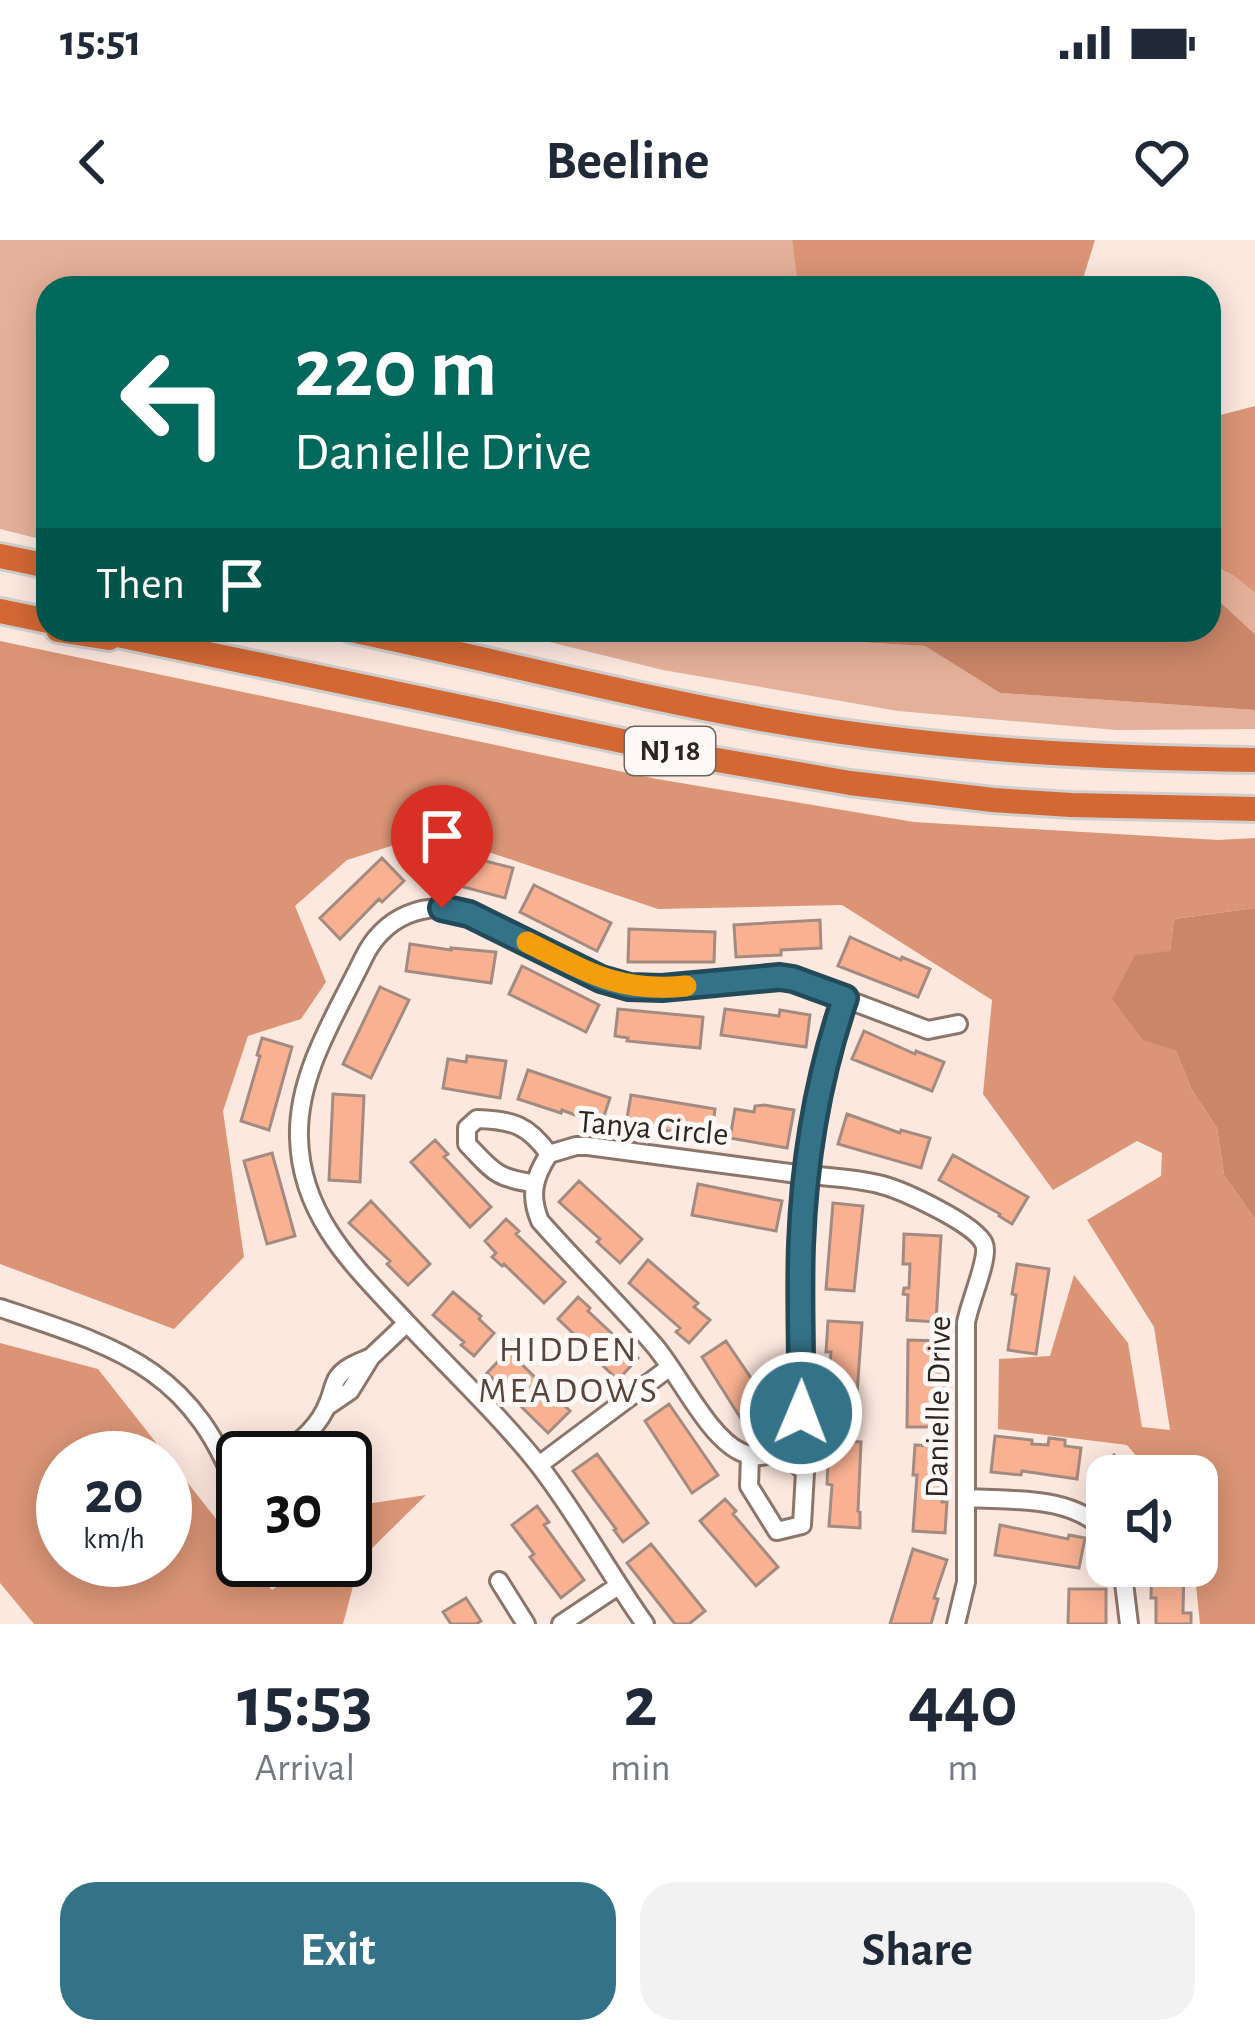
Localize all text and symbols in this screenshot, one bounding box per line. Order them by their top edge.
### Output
text: 15:51 [60,19,142,64]
icon: back [60,129,126,195]
icon: heart [1129,129,1195,195]
text: Beeline [545,135,710,189]
icon: left [96,324,252,480]
text: 220 m [294,328,497,412]
text: Danielle Drive [294,426,592,480]
icon: arrive [209,552,275,618]
text: Then [96,562,185,607]
road number: NJ 18 [625,727,715,775]
pin [391,785,493,908]
icon: arrive [409,803,475,869]
street label: Tanya Circle [576,1106,730,1152]
street label: Danielle Drive [921,1316,957,1498]
district label: HIDDEN MEADOWS [478,1332,660,1409]
position arrow [738,1350,864,1476]
speed limit sign: 30 [216,1431,372,1587]
map controls [1086,1455,1218,1587]
button: sound [1086,1455,1218,1587]
text: 20 [84,1464,144,1524]
text: km/h [83,1524,145,1554]
text: 15:53 [237,1667,373,1739]
text: 2 [623,1667,657,1739]
text: 440 [908,1667,1018,1739]
text: Arrival [255,1749,355,1788]
text: min [610,1749,671,1788]
text: m [947,1749,978,1788]
button: Exit [60,1882,616,2020]
button: Share [640,1882,1195,2020]

